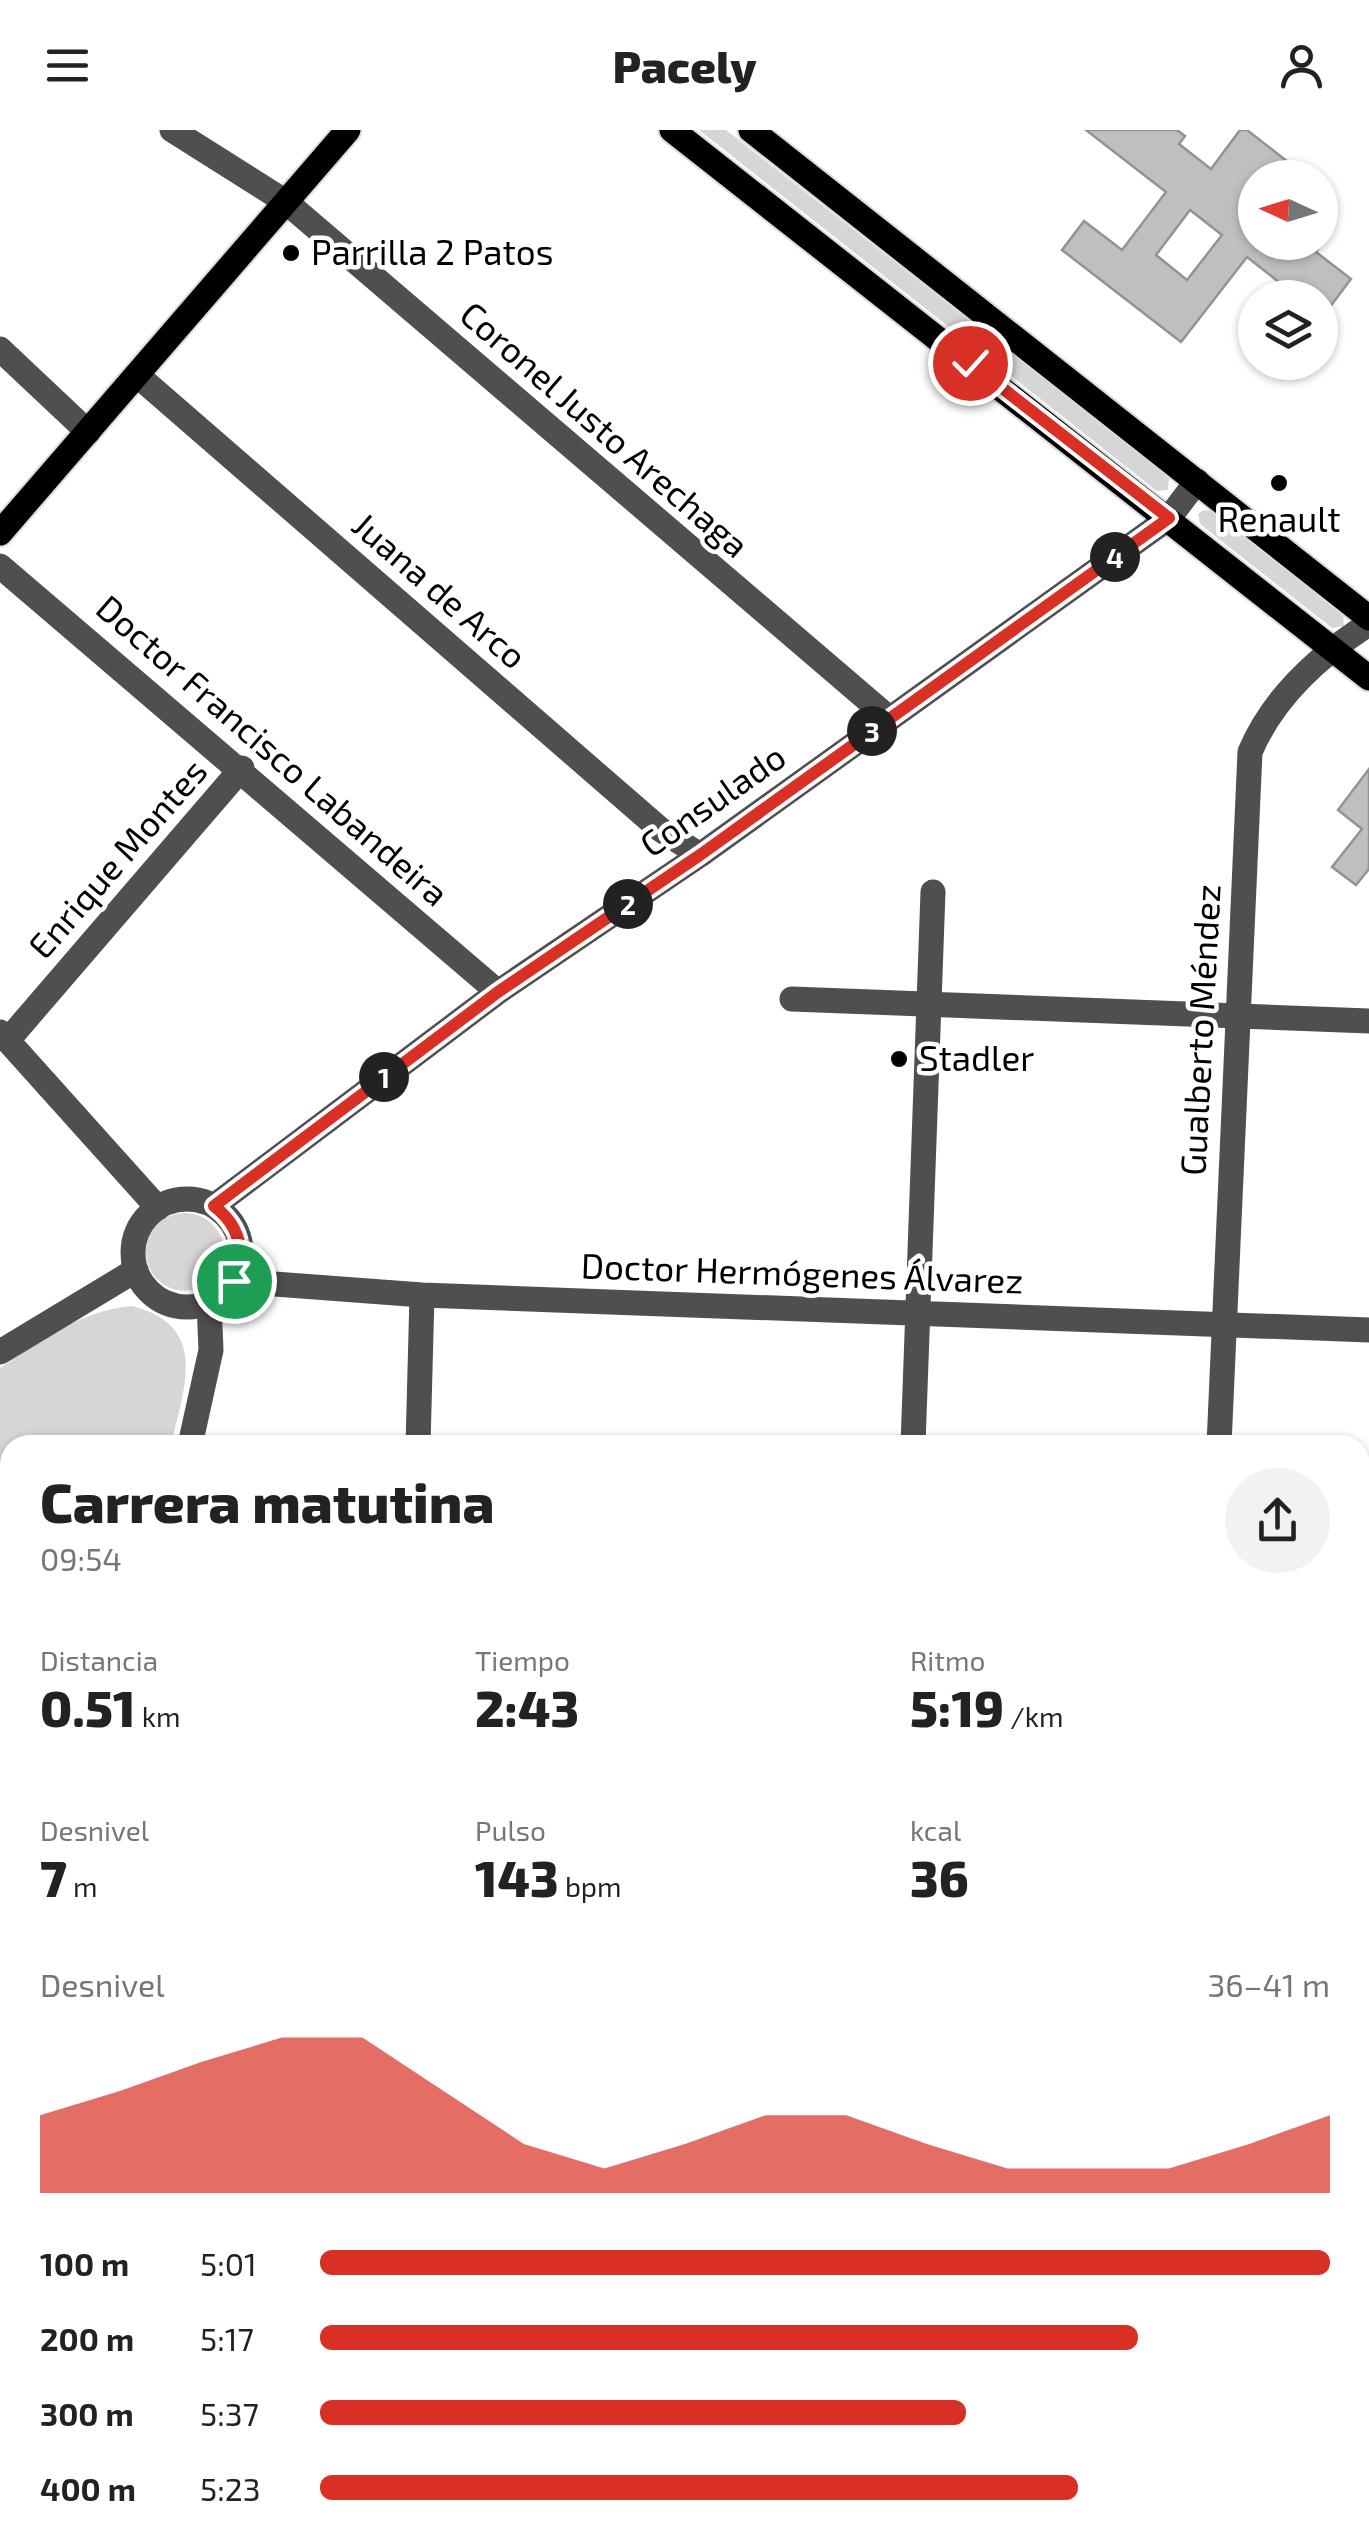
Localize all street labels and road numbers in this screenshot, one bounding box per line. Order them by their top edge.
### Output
street label: Coronel Justo Arechaga [453,292,758,565]
street label: Juana de Arco [345,503,536,676]
street label: Doctor Francisco Labandeira [89,585,458,914]
street label: Consulado [631,734,792,865]
street label: Enrique Montes [19,750,214,966]
street label: Gualberto Méndez [1170,883,1228,1177]
street label: Doctor Hermógenes Álvarez [580,1243,1024,1301]

